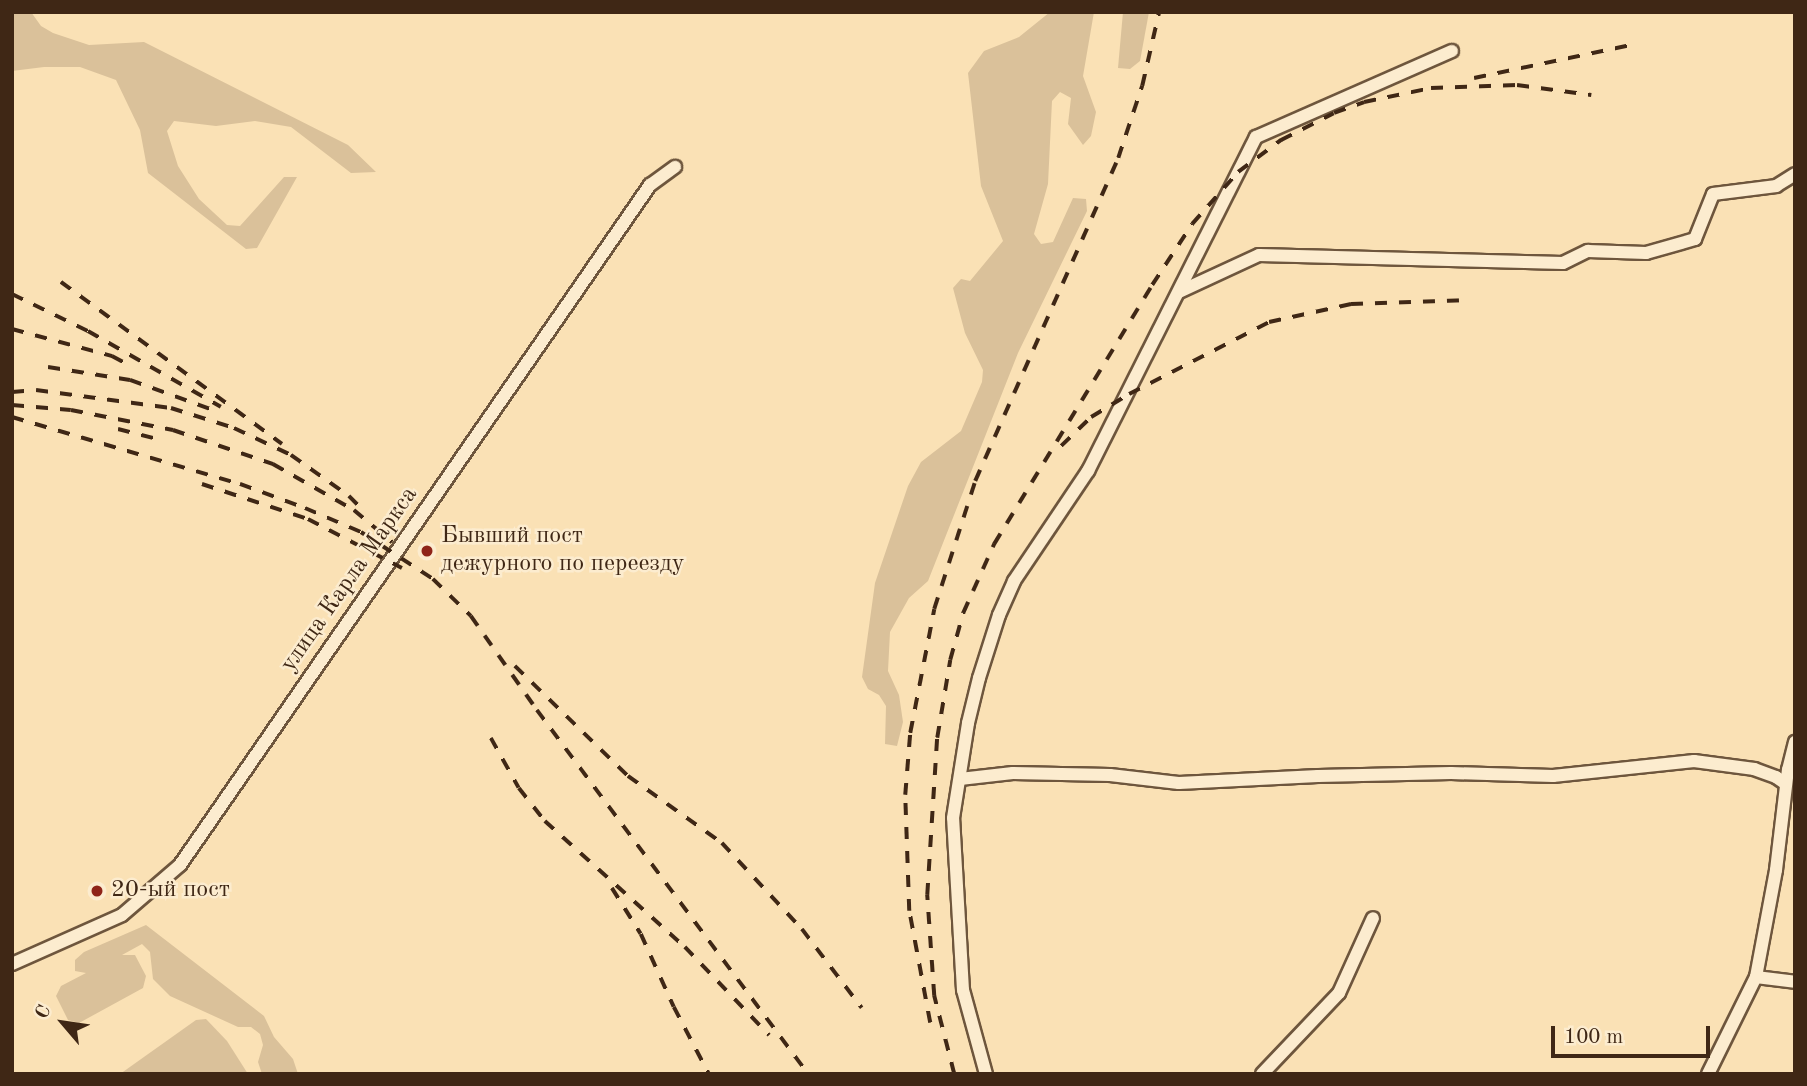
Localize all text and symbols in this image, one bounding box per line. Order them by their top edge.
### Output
street label: улица Карла Маркса [275,482,425,678]
place label: Бывший пост дежурного по переезду [441,523,684,579]
marker: Бывший пост дежурного по переезду [419,543,435,559]
place label: 20-ый пост [111,877,230,905]
marker: 20-ый пост [89,883,105,899]
north arrow [28,988,98,1058]
text: С [33,1002,56,1023]
scale bar [1555,1012,1714,1056]
text: 100 m [1564,1027,1623,1048]

